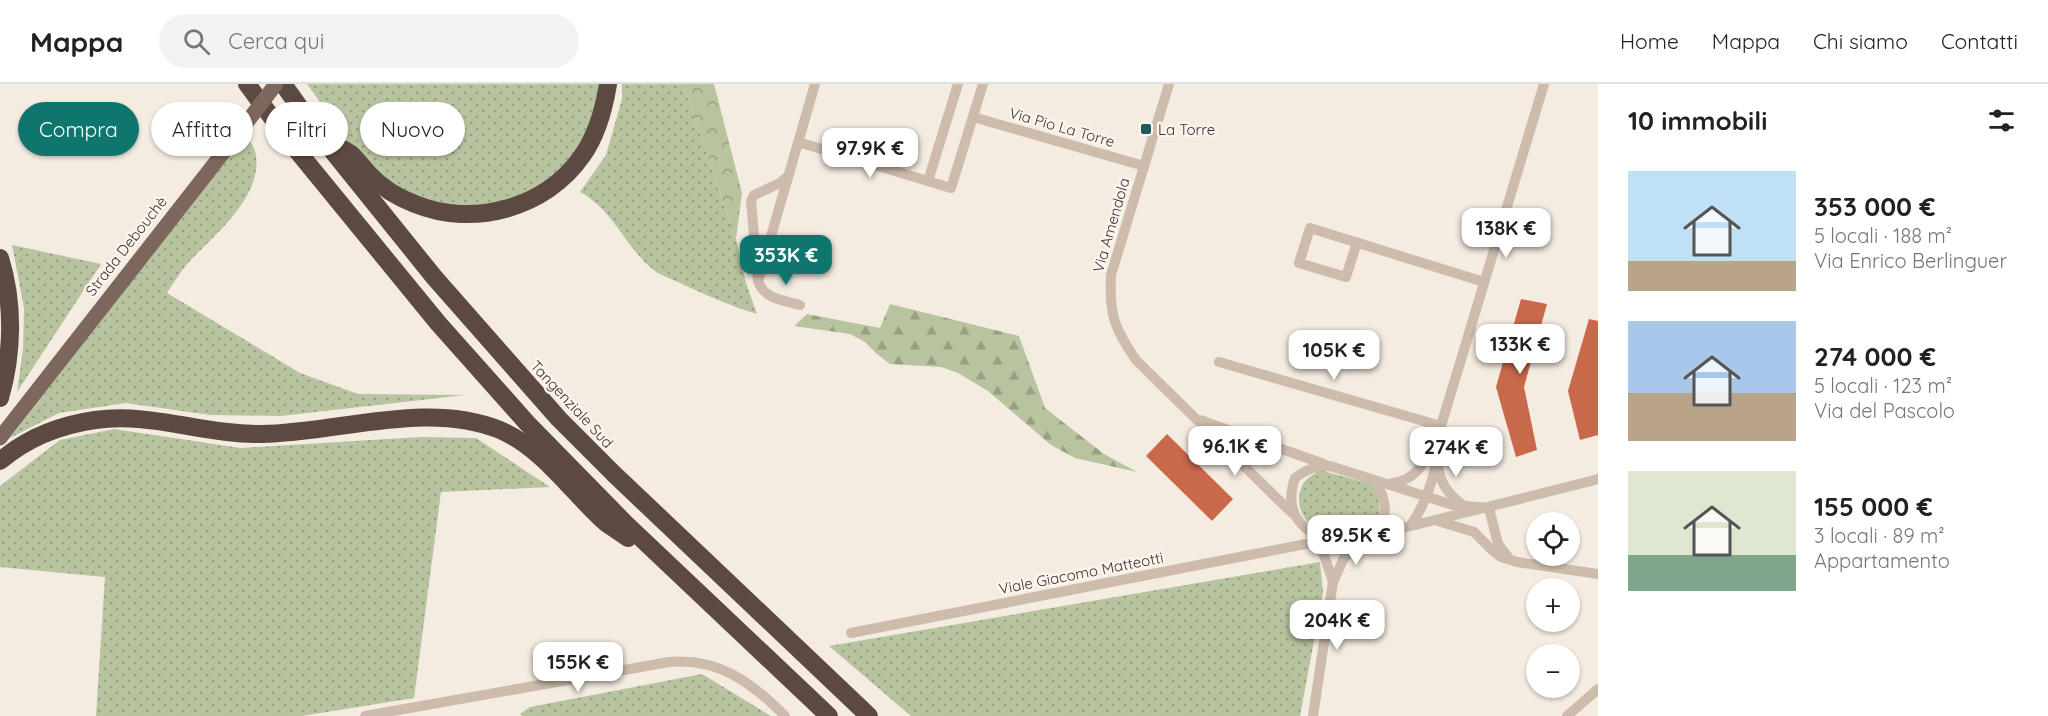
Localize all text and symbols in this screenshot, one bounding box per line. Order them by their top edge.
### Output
search box [159,14,579,68]
text: Mappa [30,24,123,59]
icon: search [180,25,213,58]
text: Cerca qui [228,27,324,55]
text: Home [1620,28,1679,54]
text: Mappa [1712,28,1780,54]
text: Chi siamo [1813,28,1908,54]
text: Contatti [1941,28,2018,54]
chip: Compra [18,102,139,156]
chip: Affitta [151,102,253,156]
chip: Filtri [265,102,348,156]
chip: Nuovo [360,102,465,156]
street label: Via Pio La Torre [1007,103,1117,151]
text: 10 immobili [1628,104,1767,137]
icon: filters [1985,104,2018,137]
place label: La Torre [1158,120,1215,139]
marker: La Torre [1139,122,1153,136]
pin: 97.9K € [815,128,925,179]
text: 97.9K € [836,135,904,160]
street label: Via Amendola [1088,175,1134,275]
text: 353 000 € [1814,190,1936,223]
street label: Strada Debouchè [81,192,171,300]
icon: home [1676,195,1748,267]
pin: 138K € [1457,208,1555,259]
text: 138K € [1476,215,1536,240]
text: 5 locali · 188 m² [1814,223,1952,248]
pin: 353K € [737,235,835,286]
text: 353K € [754,242,818,267]
text: Via Enrico Berlinguer [1814,248,2007,273]
pin: 133K € [1471,324,1569,375]
pin: 105K € [1285,330,1383,381]
text: 133K € [1490,331,1550,356]
text: 105K € [1303,337,1365,362]
text: 274 000 € [1814,340,1936,373]
icon: home [1676,345,1748,417]
street label: Tangenziale Sud [527,356,617,452]
text: 5 locali · 123 m² [1814,373,1952,398]
text: Via del Pascolo [1814,398,1955,423]
pin: 96.1K € [1180,426,1290,477]
pin: 274K € [1407,427,1505,478]
text: 96.1K € [1202,433,1268,458]
text: 274K € [1424,434,1488,459]
text: 155 000 € [1814,490,1933,523]
icon: home [1676,495,1748,567]
map controls [1526,512,1580,698]
button: locate [1526,512,1580,566]
pin: 89.5K € [1301,515,1411,566]
text: 89.5K € [1321,522,1391,547]
text: 3 locali · 89 m² [1814,523,1945,548]
street label: Viale Giacomo Matteotti [997,548,1165,598]
text: Appartamento [1814,548,1950,573]
button: + [1526,578,1580,632]
pin: 204K € [1288,600,1386,651]
text: 204K € [1304,607,1370,632]
pin: 155K € [529,642,627,693]
button: − [1526,644,1580,698]
text: 155K € [547,649,609,674]

